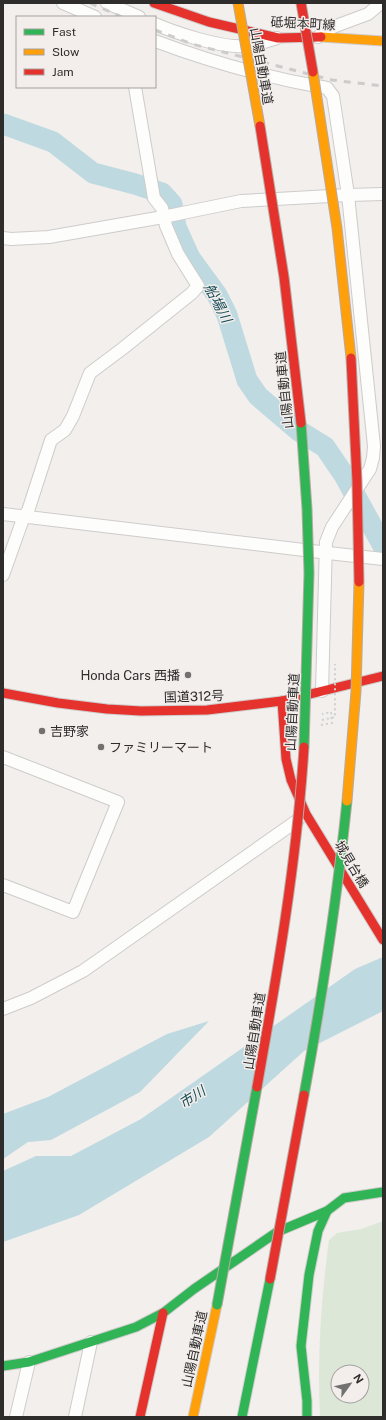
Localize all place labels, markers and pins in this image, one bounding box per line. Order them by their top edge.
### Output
place label: Honda Cars 西播 [80,668,180,683]
marker: Honda Cars 西播 [183,670,193,680]
place label: 吉野家 [50,724,89,739]
marker: 吉野家 [37,726,47,736]
place label: ファミリーマート [109,740,213,755]
marker: ファミリーマート [96,742,106,752]

